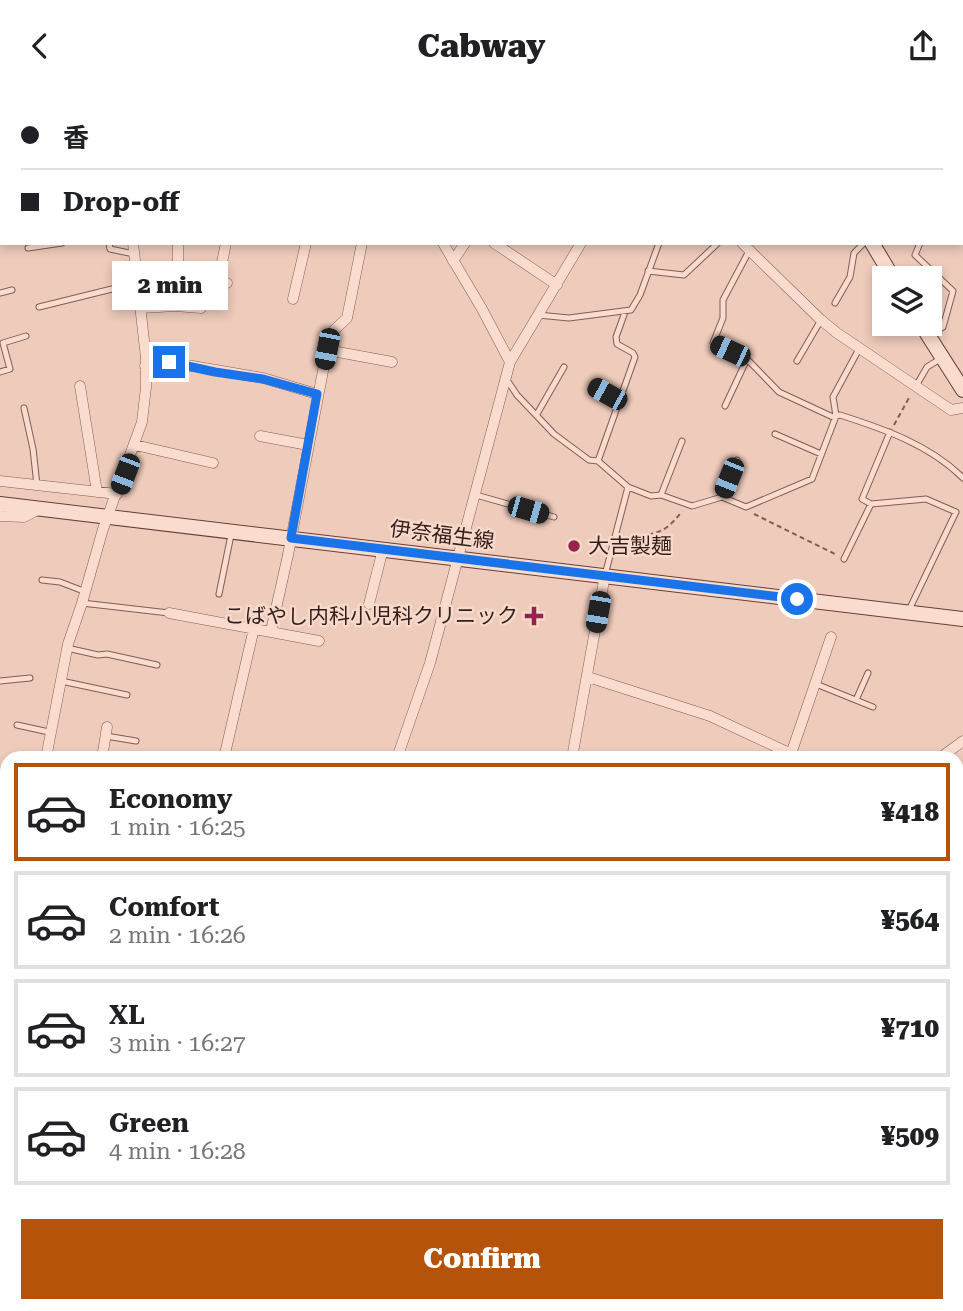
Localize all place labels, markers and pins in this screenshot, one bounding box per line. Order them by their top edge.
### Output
place label: 大吉製麺 [588,534,672,558]
marker: 大吉製麺 [566,538,582,554]
place label: こばやし内科小児科クリニック [224,604,518,628]
marker: こばやし内科小児科クリニック [524,606,544,626]

